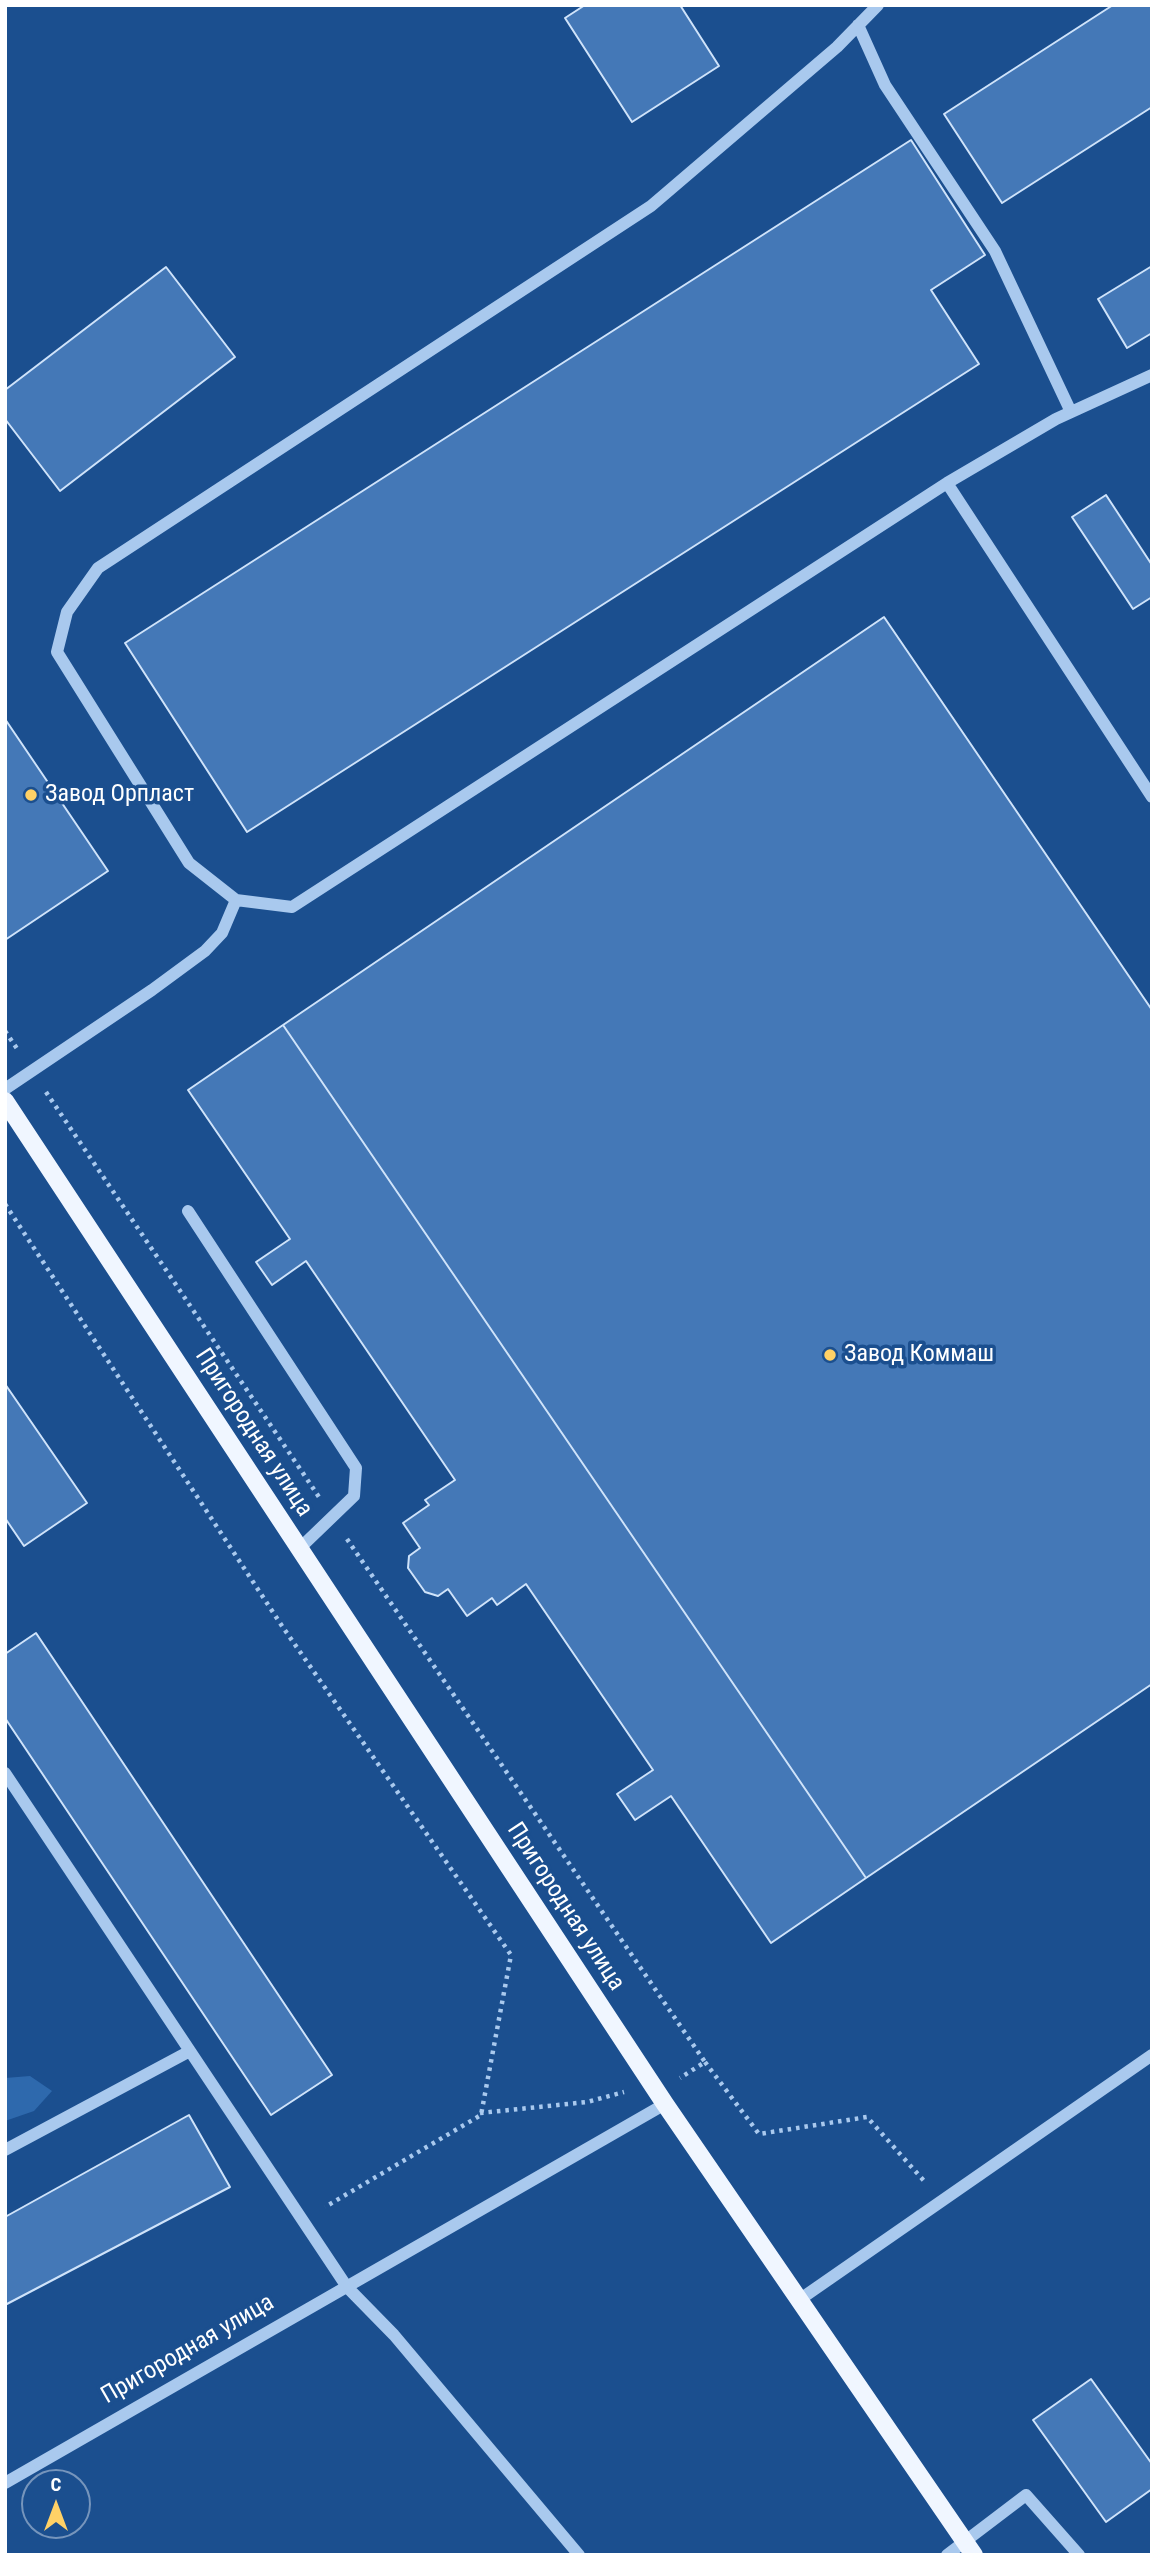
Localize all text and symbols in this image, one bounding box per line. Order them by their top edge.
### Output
place label: Завод Орпласт [45,781,194,809]
marker: Завод Орпласт [23,787,39,803]
place label: Завод Коммаш [844,1341,994,1369]
street label: Пригородная улица [188,1344,318,1522]
marker: Завод Коммаш [822,1347,838,1363]
street label: Пригородная улица [500,1818,630,1996]
street label: Пригородная улица [97,2289,279,2411]
north arrow [21,2469,91,2539]
text: С [51,2473,61,2496]

